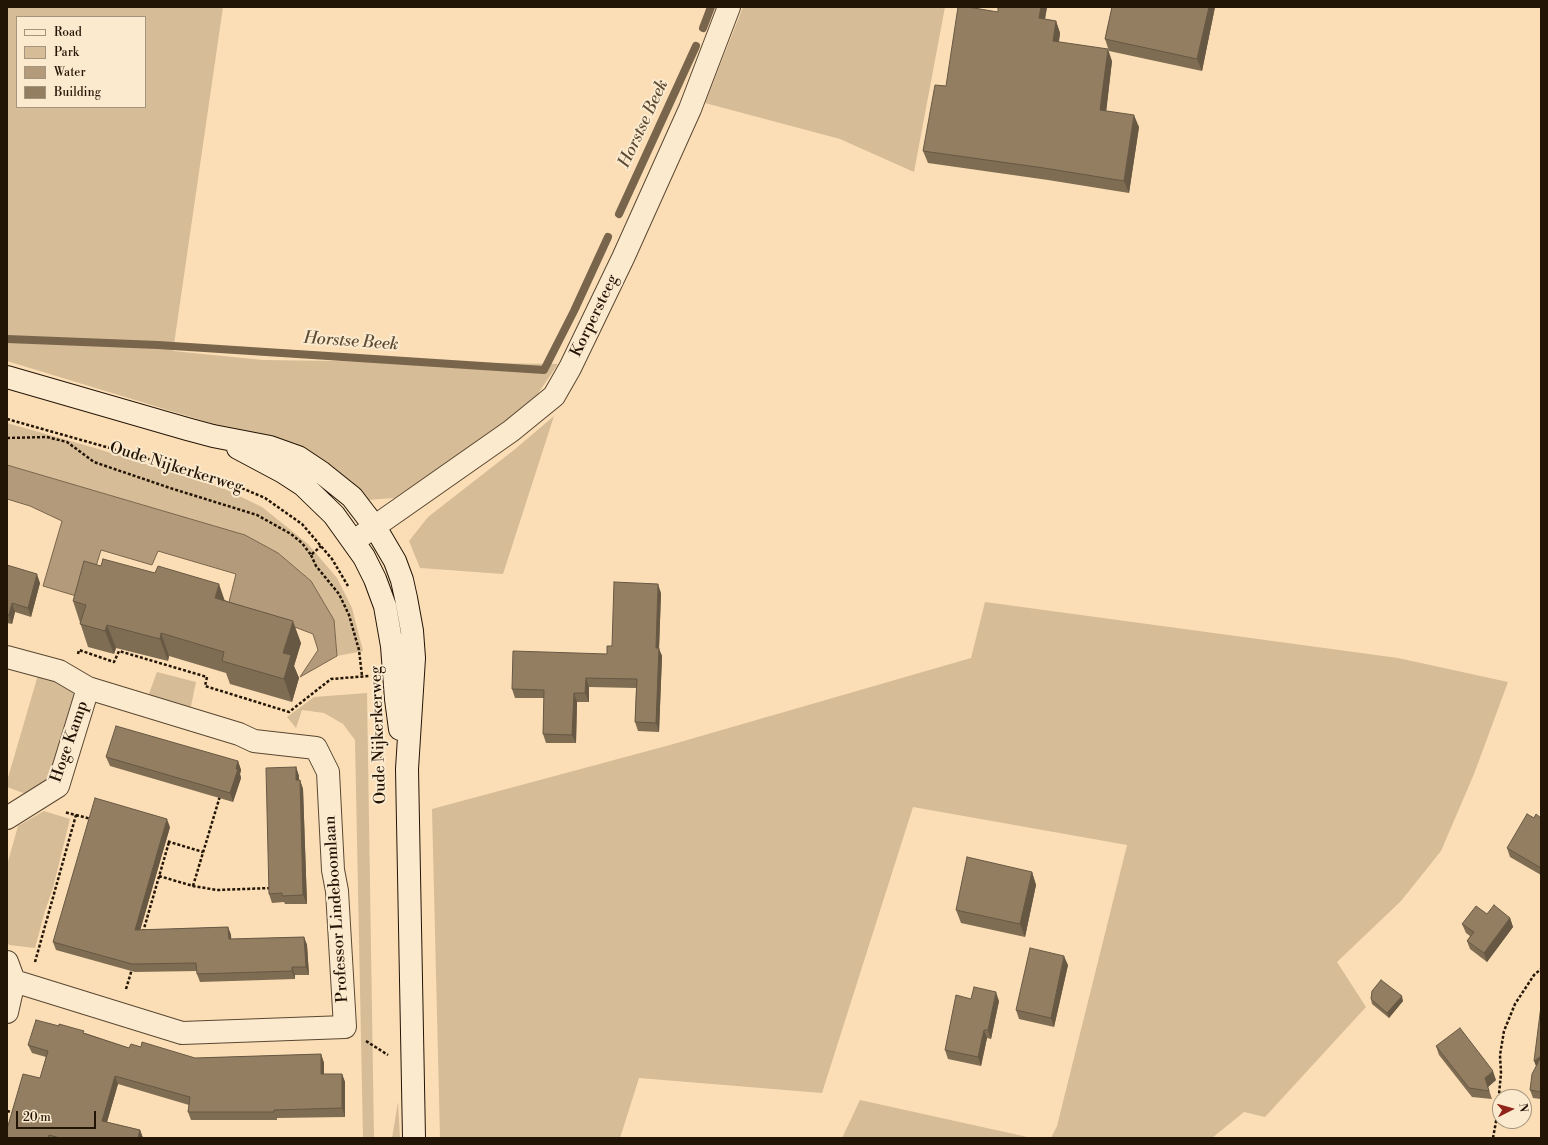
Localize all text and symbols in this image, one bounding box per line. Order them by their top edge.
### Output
legend [16,16,146,108]
text: Road [54,25,82,40]
text: Park [54,45,79,60]
text: Water [54,65,86,80]
water label: Horstse Beek [615,77,673,171]
text: Building [54,85,101,100]
street label: Korpersteeg [567,272,623,360]
water label: Horstse Beek [303,329,399,355]
street label: Oude Nijkerkerweg [107,439,245,497]
street label: Oude Nijkerkerweg [367,666,391,804]
street label: Hoge Kamp [47,699,93,785]
street label: Professor Lindeboomlaan [321,815,353,1003]
north arrow [1492,1089,1532,1129]
scale bar [18,1103,98,1129]
text: N [1516,1103,1530,1113]
text: 20 m [23,1110,51,1125]

